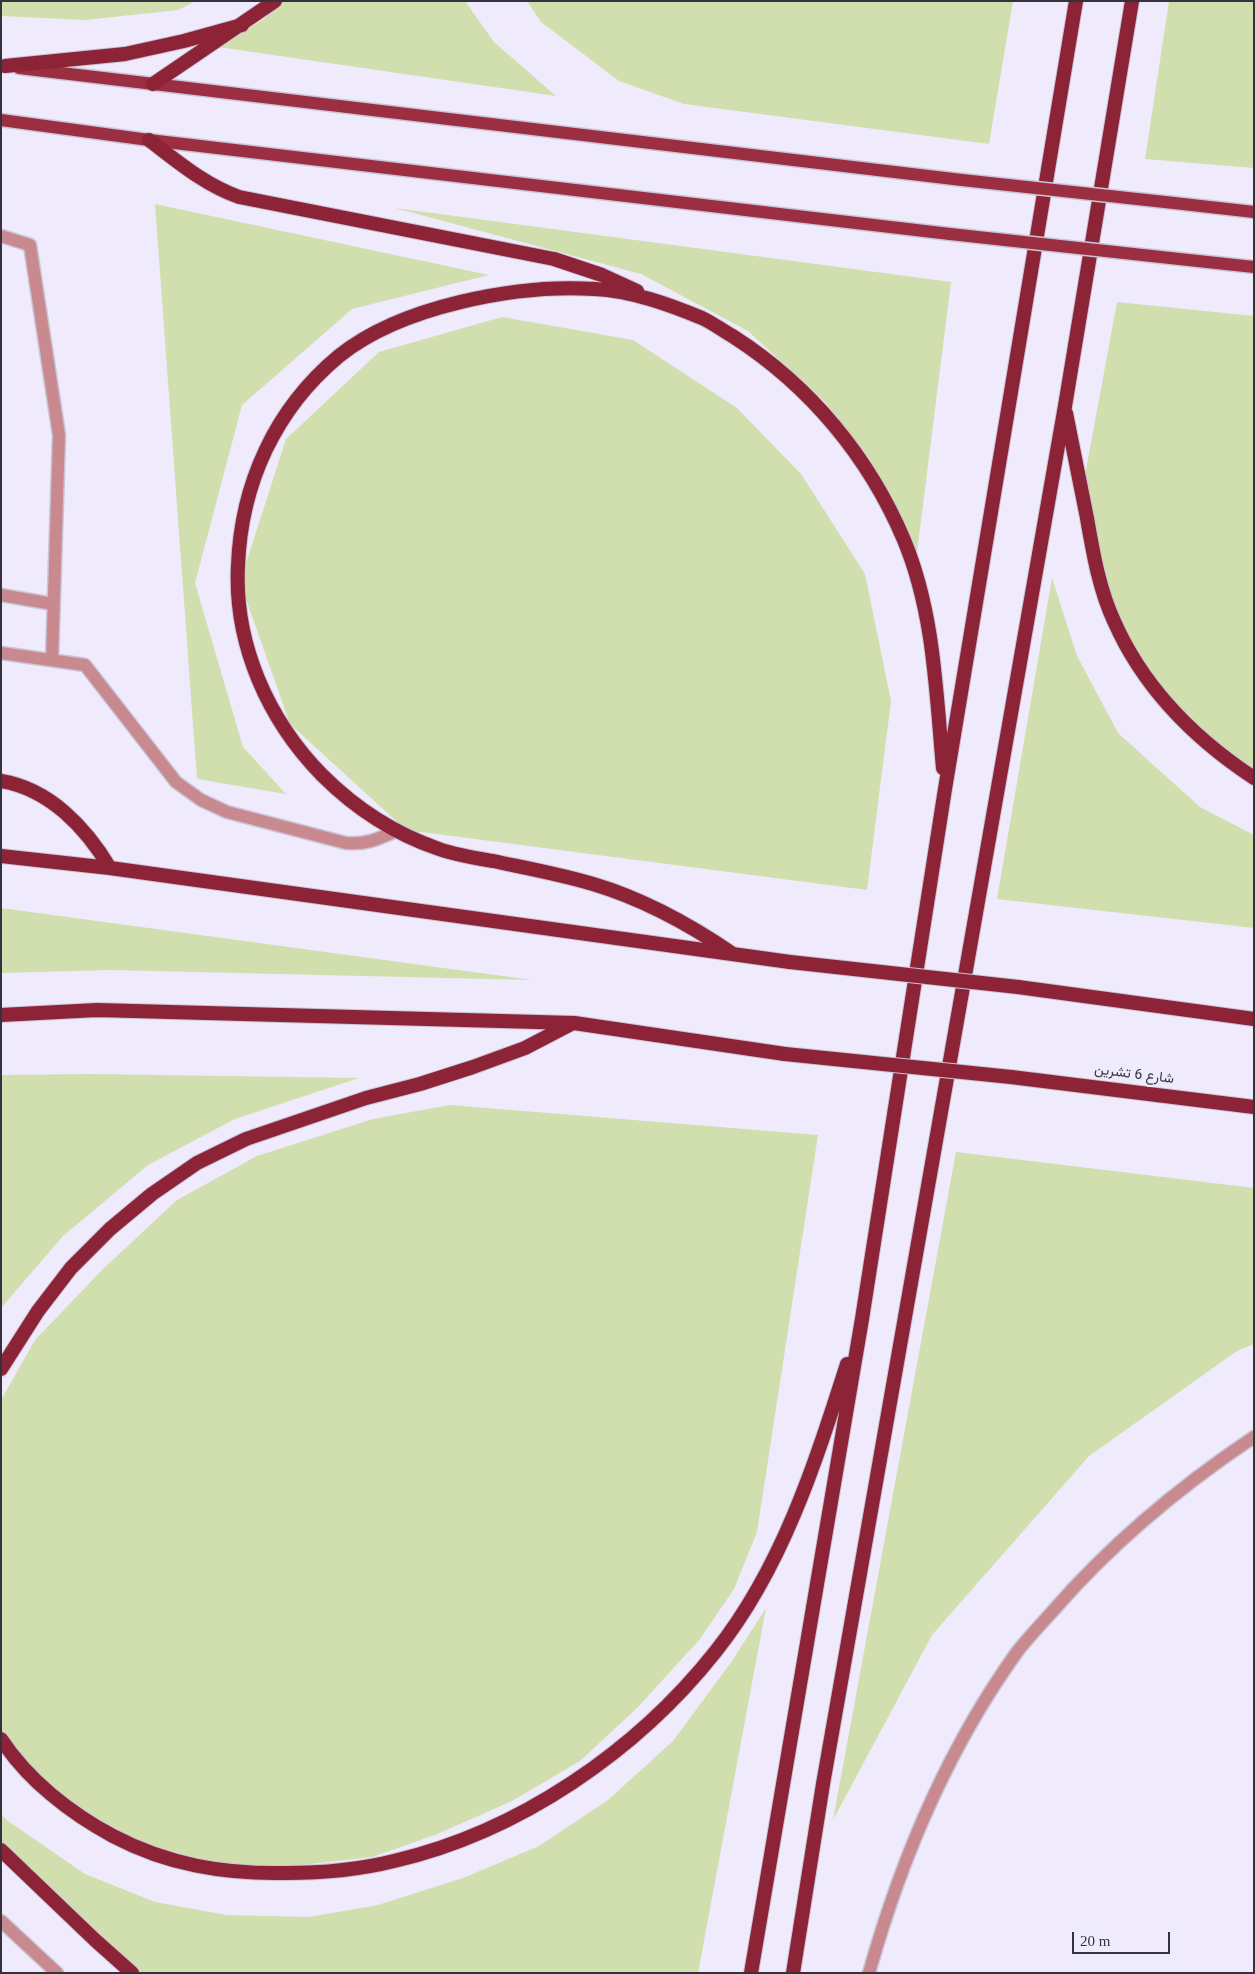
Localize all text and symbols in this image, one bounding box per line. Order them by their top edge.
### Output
street label: شارع 6 تشرين [1093,1063,1175,1089]
scale bar [1075,1922,1172,1954]
text: 20 m [1080,1933,1110,1949]

